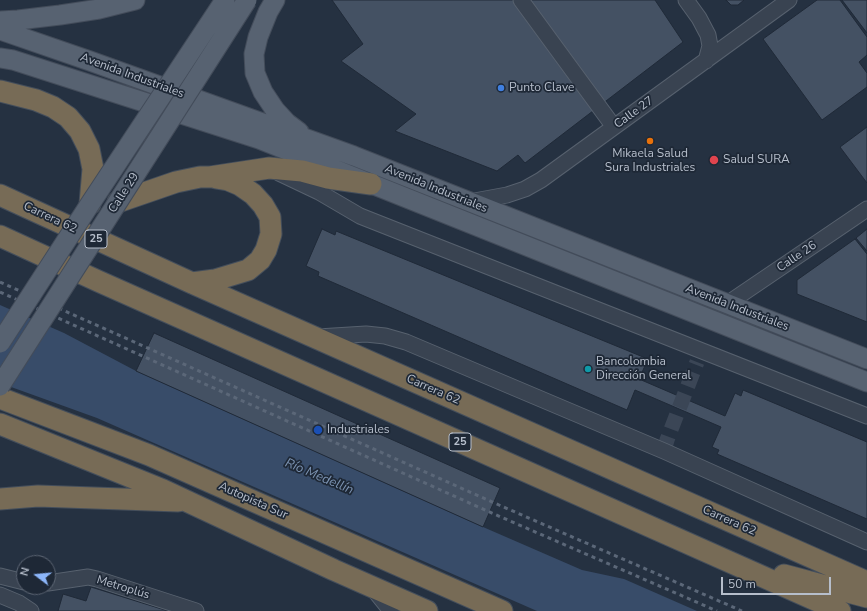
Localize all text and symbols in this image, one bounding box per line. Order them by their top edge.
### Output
street label: Avenida Industriales [78,50,186,102]
place label: Punto Clave [509,81,574,95]
marker: Punto Clave [496,83,506,93]
street label: Calle 27 [612,94,656,132]
marker: Mikaela Salud Sura Industriales [645,136,655,146]
place label: Mikaela Salud Sura Industriales [605,147,695,175]
place label: Salud SURA [723,153,790,167]
marker: Salud SURA [708,154,720,166]
street label: Avenida Industriales [383,162,489,216]
street label: Calle 29 [106,170,142,216]
street label: Carrera 62 [21,199,79,237]
road number: 25 [85,230,107,248]
street label: Calle 26 [774,238,820,276]
street label: Avenida Industriales [683,282,791,334]
place label: Bancolombia Dirección General [596,355,691,383]
marker: Bancolombia Dirección General [583,364,593,374]
street label: Carrera 62 [404,372,462,408]
place label: Industriales [327,423,390,437]
marker: Industriales [312,424,324,436]
road number: 25 [449,433,471,451]
water label: Río Medellín [282,456,356,498]
street label: Autopista Sur [216,479,290,523]
street label: Carrera 62 [700,503,758,539]
north arrow [16,555,56,595]
text: N [17,566,33,578]
scale bar [723,569,833,595]
street label: Metroplús [95,573,151,603]
text: 50 m [728,576,756,592]

